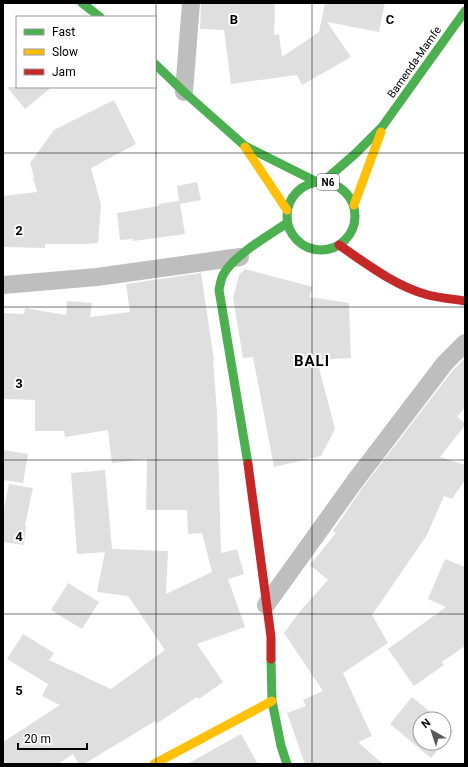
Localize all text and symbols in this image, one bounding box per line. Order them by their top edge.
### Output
text: B [230,12,238,27]
text: C [386,12,395,27]
legend [16,16,156,88]
street label: Bamenda-Mamfe [385,24,444,101]
text: Fast [52,25,75,39]
text: Slow [52,45,78,59]
text: Jam [52,65,76,79]
road number: N6 [317,174,339,190]
text: 2 [15,223,23,238]
district label: BALI [294,352,330,370]
text: 3 [15,376,23,391]
text: 4 [15,529,23,544]
text: 5 [15,683,23,698]
north arrow [412,711,452,751]
text: N [419,716,433,731]
scale bar [18,725,87,751]
text: 20 m [24,732,51,746]

